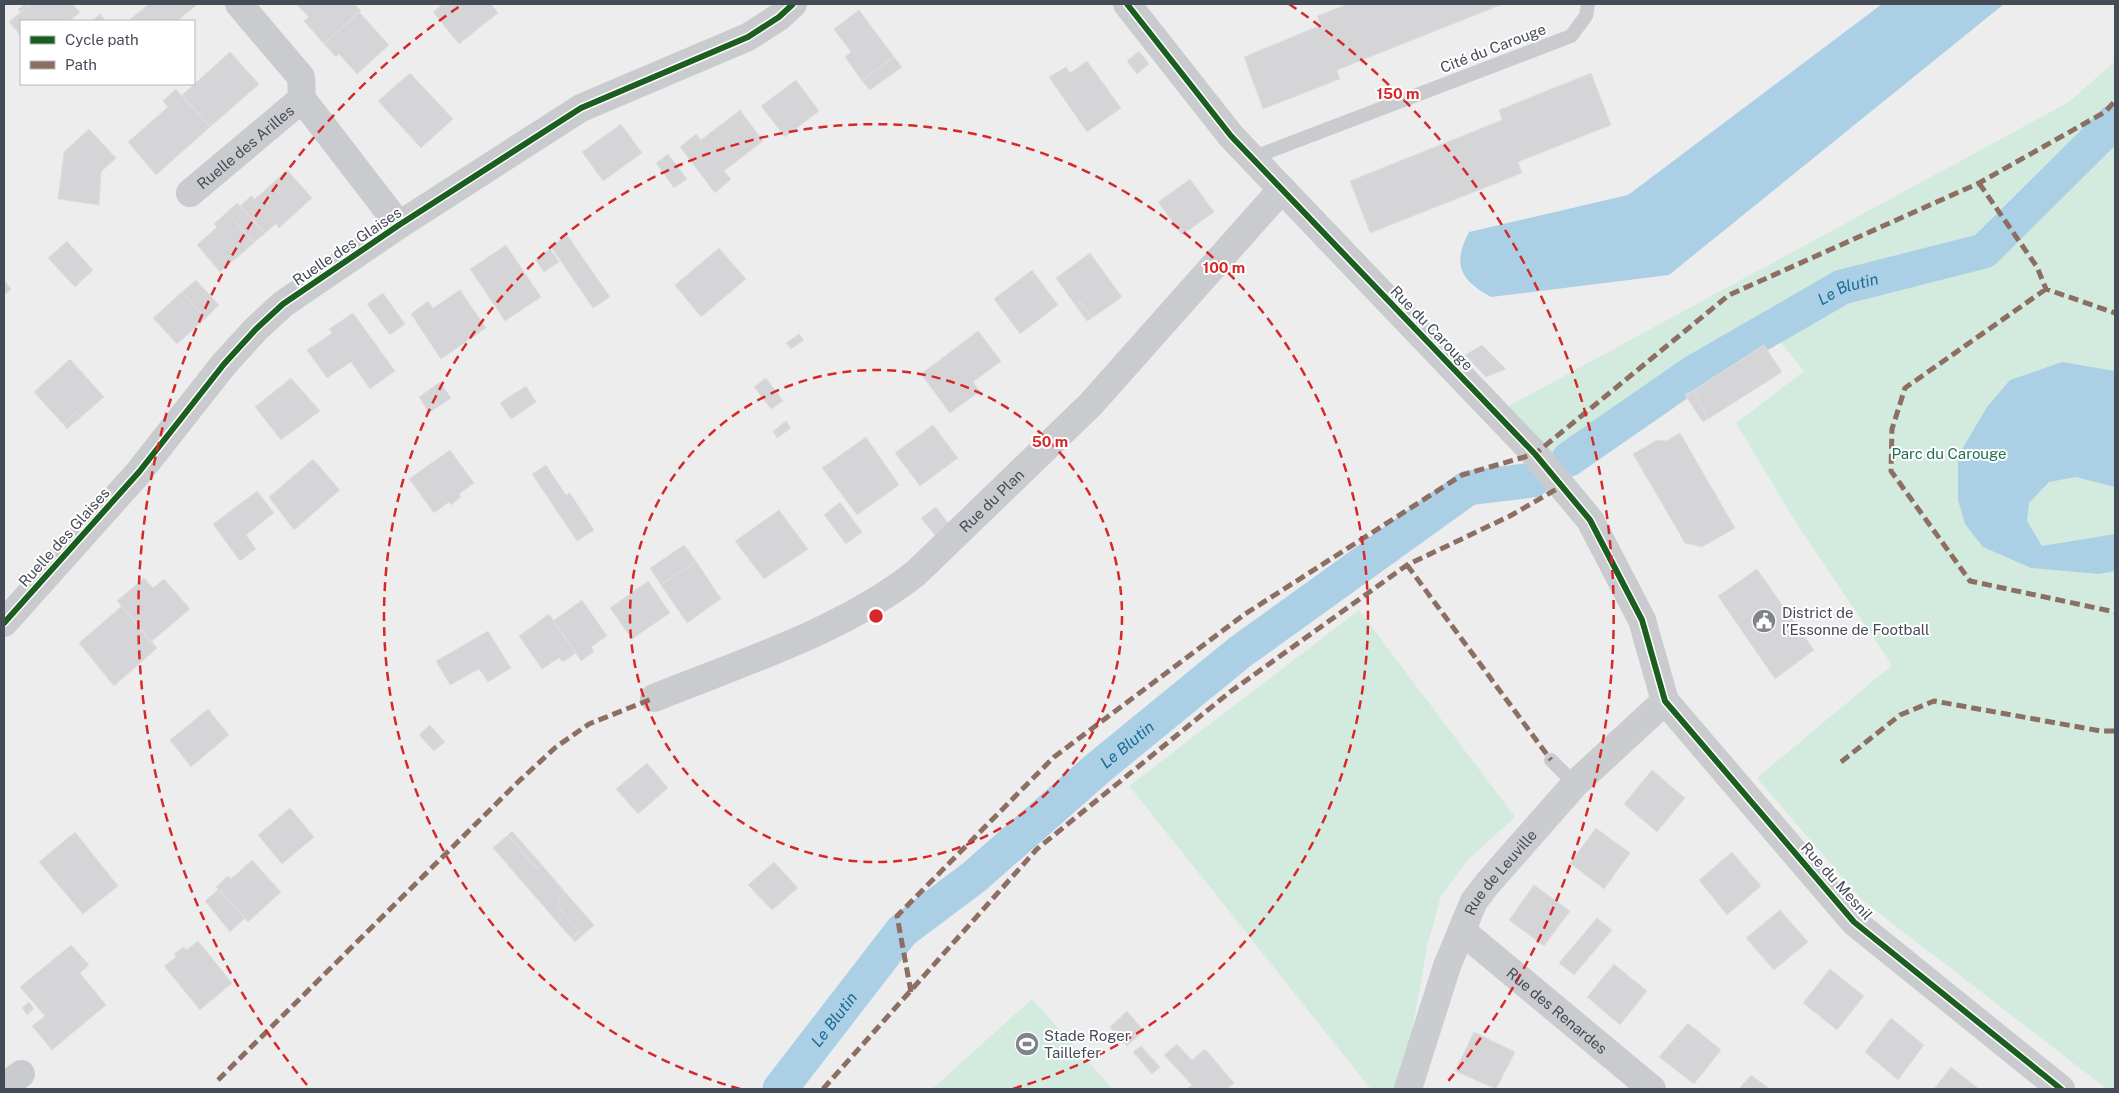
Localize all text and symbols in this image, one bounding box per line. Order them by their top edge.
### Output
legend [20,20,195,85]
street label: Cité du Carouge [1438,20,1548,76]
text: Cycle path [65,31,139,48]
text: Path [65,56,97,73]
text: 150 m [1376,85,1420,102]
street label: Ruelle des Arilles [193,101,297,192]
street label: Ruelle des Glaises [289,203,405,289]
text: 100 m [1203,259,1245,276]
water label: Le Blutin [1814,269,1880,309]
street label: Rue du Carouge [1387,282,1477,374]
text: 50 m [1032,433,1068,450]
park label: Parc du Carouge [1891,445,2007,462]
street label: Rue du Plan [956,465,1027,535]
street label: Ruelle des Glaises [15,484,113,590]
place label: District de l’Essonne de Football [1782,604,1930,638]
centre of rings [867,607,885,625]
public building icon: District de l’Essonne de Football [1751,608,1777,634]
water label: Le Blutin [1096,717,1158,772]
street label: Rue de Leuville [1461,826,1540,917]
street label: Rue du Mesnil [1798,839,1876,923]
street label: Rue des Renardes [1504,964,1611,1057]
water label: Le Blutin [807,988,861,1050]
place label: Stade Roger Taillefer [1044,1027,1131,1061]
sports icon: Stade Roger Taillefer [1014,1031,1040,1057]

